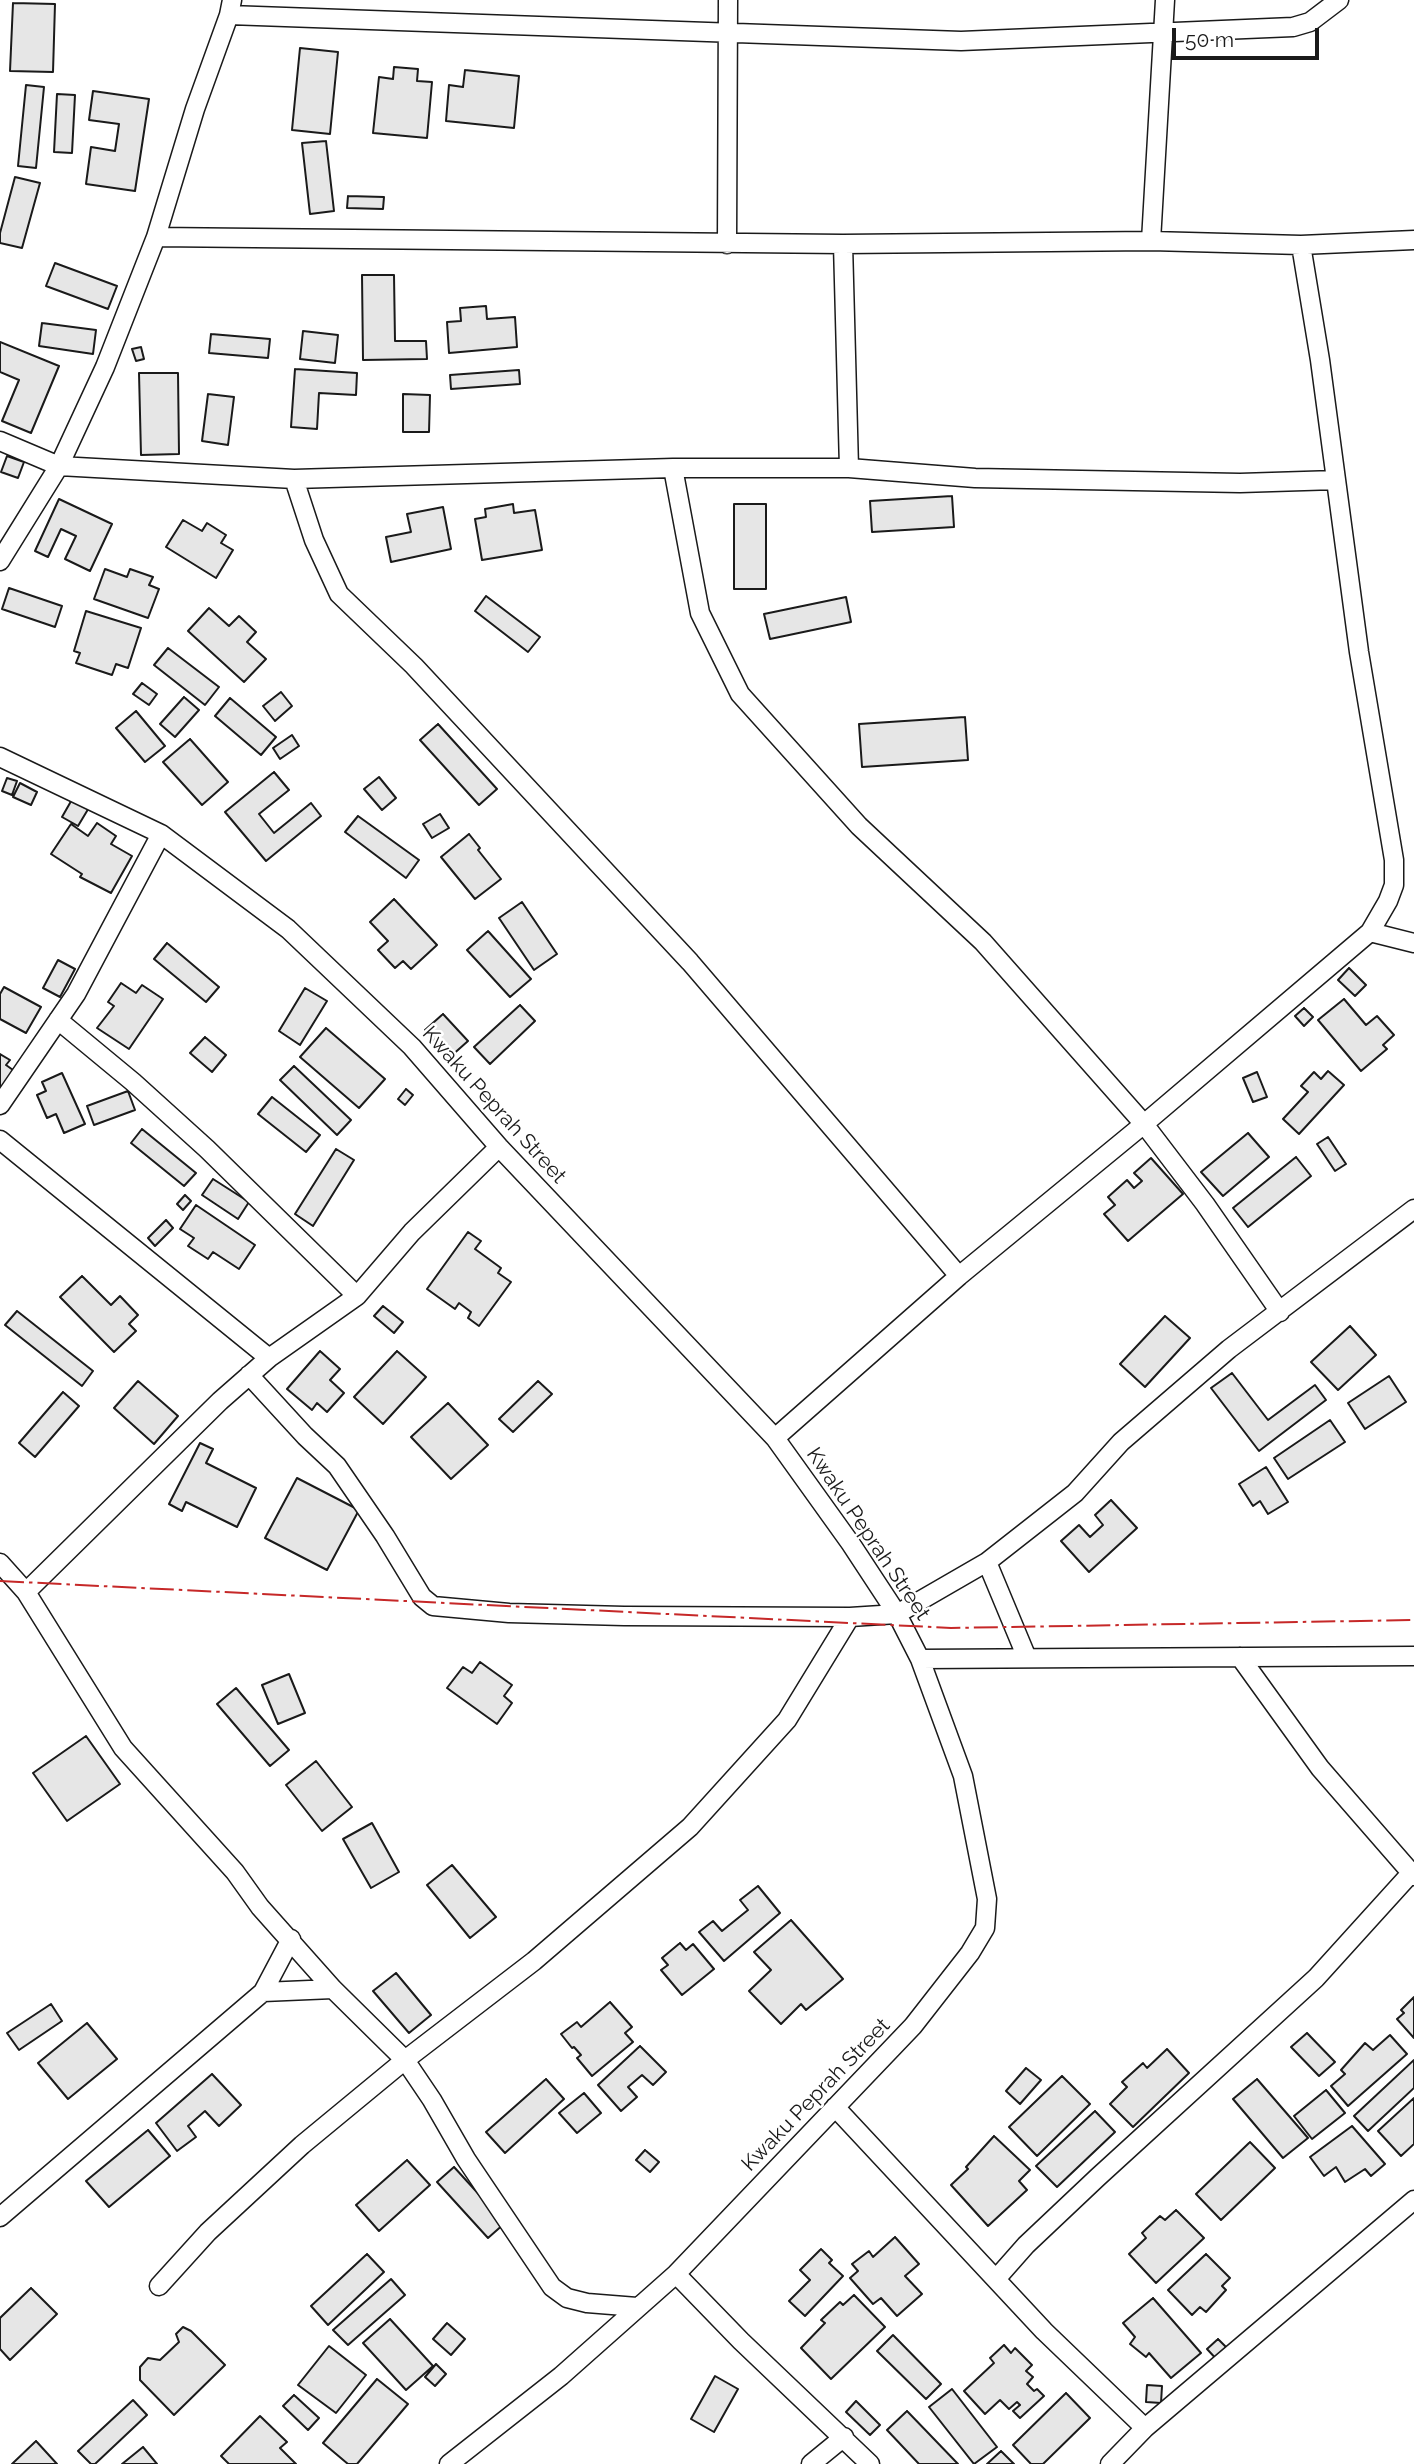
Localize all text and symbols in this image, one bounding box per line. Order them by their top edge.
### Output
scale bar [1176,14,1323,58]
text: 50 m [1185,27,1234,52]
street label: Kwaku Peprah Street [417,1021,571,1189]
street label: Kwaku Peprah Street [801,1443,935,1625]
street label: Kwaku Peprah Street [737,2013,895,2177]

